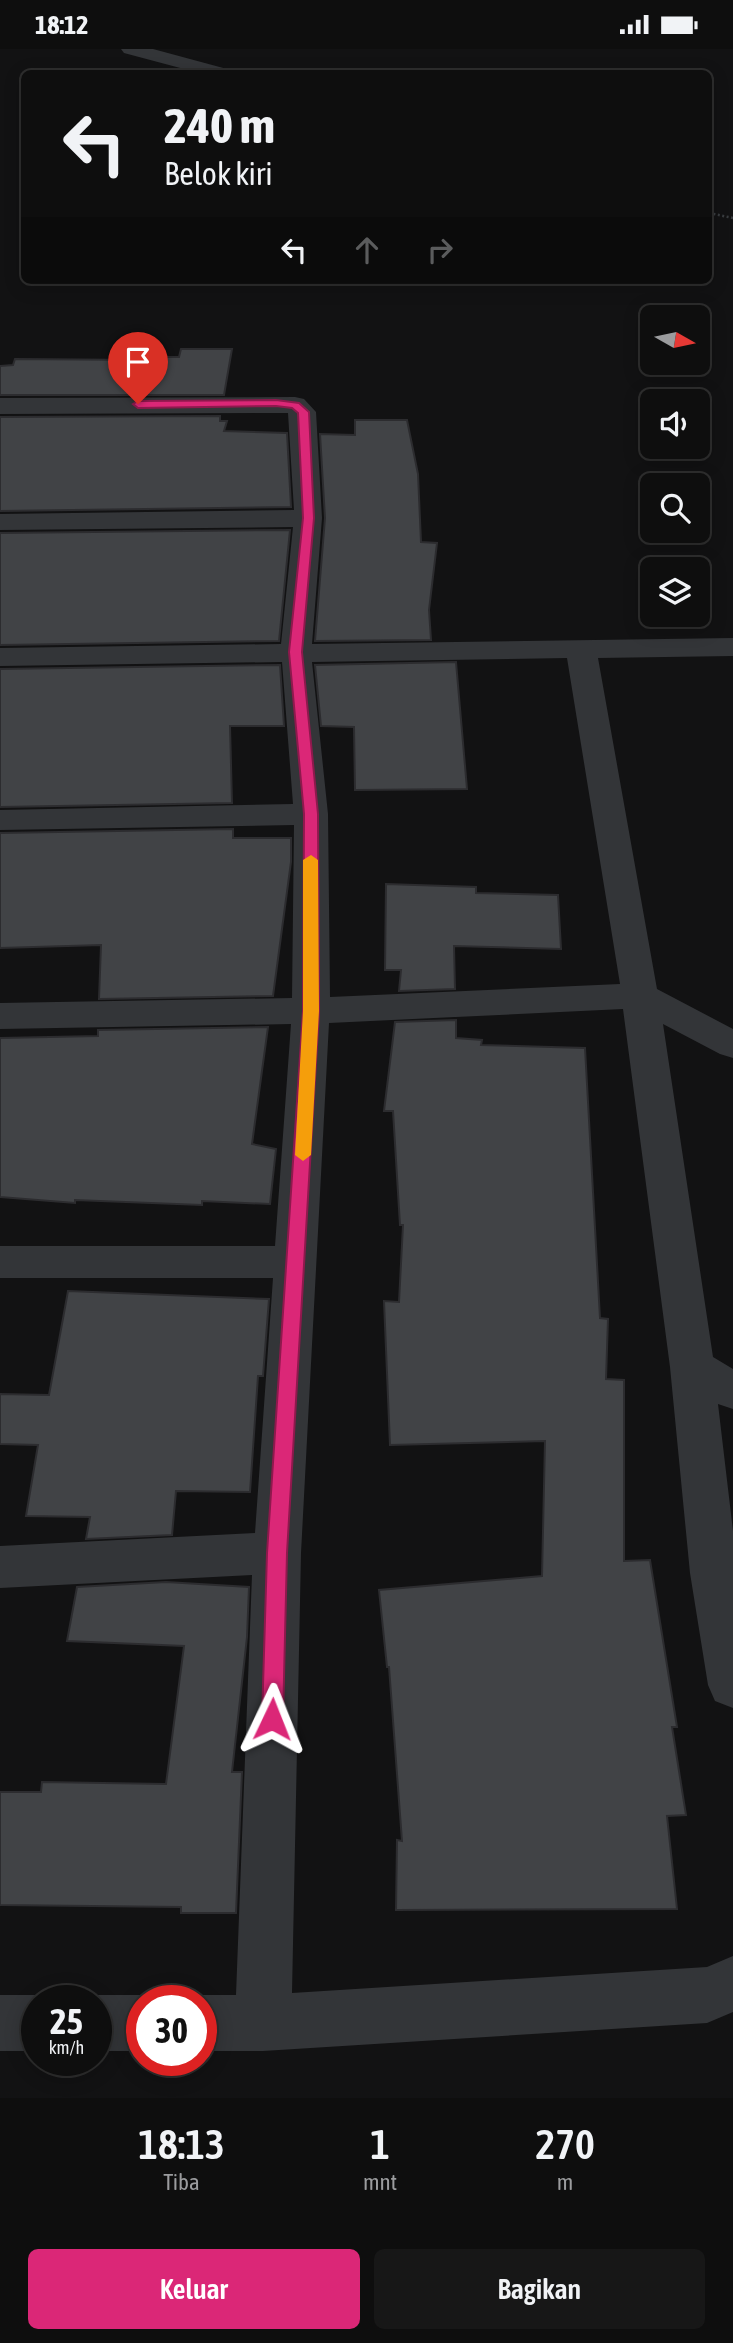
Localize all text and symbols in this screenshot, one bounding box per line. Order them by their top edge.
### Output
text: 18:12 [35,10,89,40]
text: 240 m [164,97,275,153]
icon: left [49,98,140,189]
text: Belok kiri [164,155,273,192]
icon: left [275,231,313,269]
icon: ahead [348,231,386,269]
icon: right [421,231,459,269]
north arrow [640,305,710,375]
map controls [640,305,710,627]
pin [108,332,168,404]
icon: arrive [119,343,157,381]
button: sound [640,389,710,459]
button: search [640,473,710,543]
button: layers [640,557,710,627]
position arrow [235,1682,309,1756]
speed limit sign: 30 [126,1985,217,2076]
text: 25 [50,2001,83,2041]
text: km/h [49,2037,84,2058]
text: 18:13 [138,2120,225,2168]
text: 1 [370,2120,390,2168]
text: 270 [535,2120,595,2168]
text: Tiba [163,2169,200,2195]
text: mnt [363,2169,397,2195]
text: m [557,2169,573,2195]
button: Keluar [28,2249,360,2329]
button: Bagikan [374,2249,705,2329]

